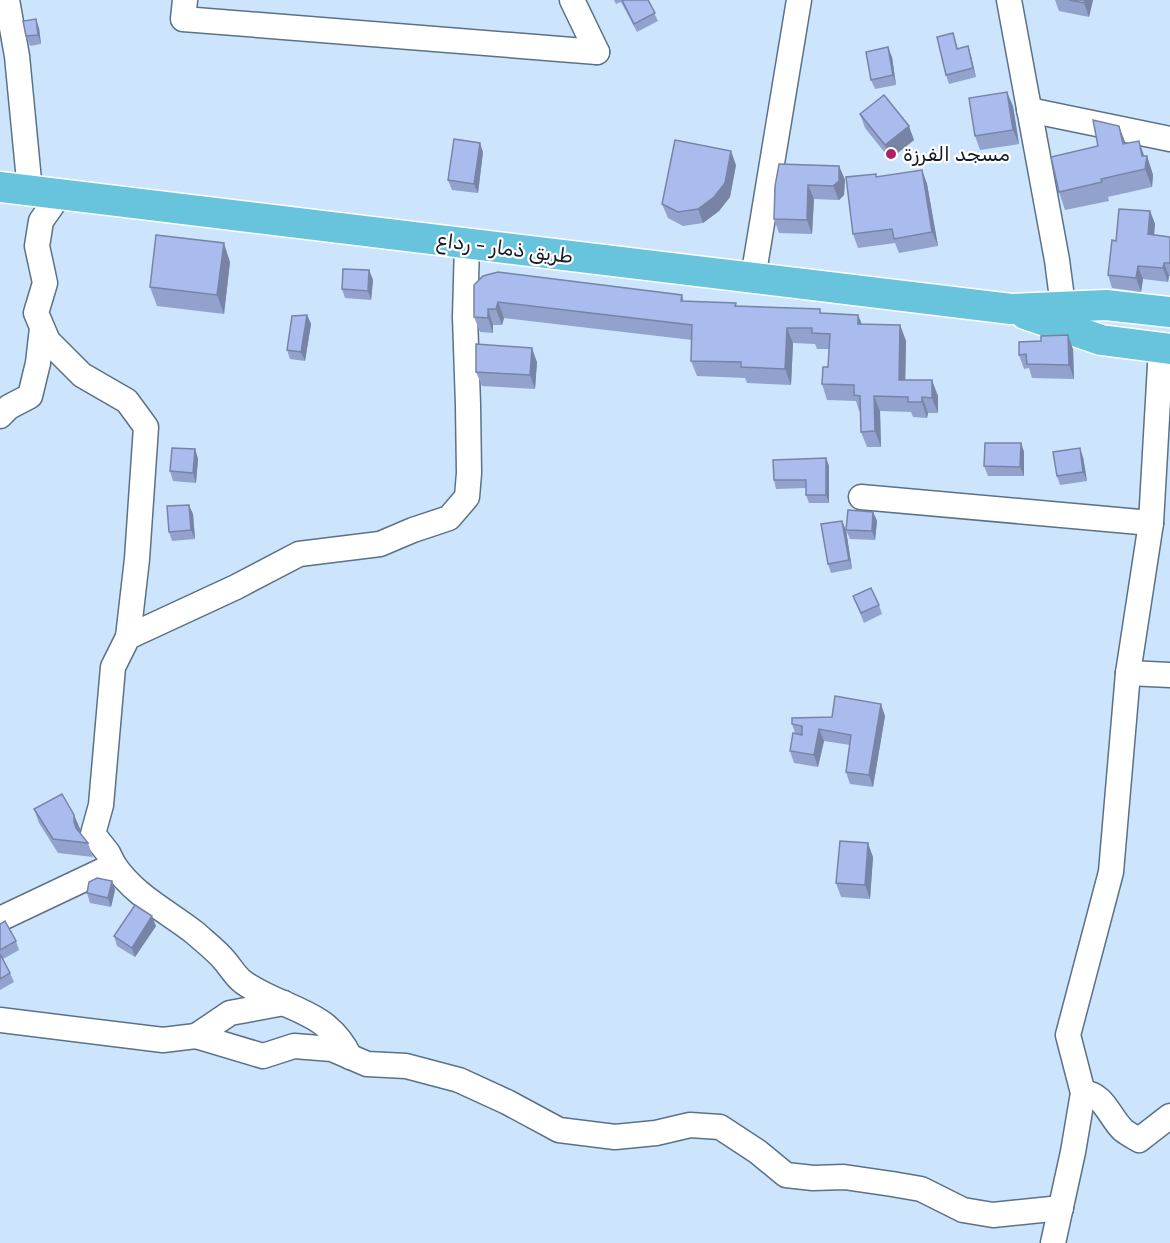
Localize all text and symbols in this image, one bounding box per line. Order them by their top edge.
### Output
place label: مسجد الفرزة [903,142,1010,166]
marker: مسجد الفرزة [884,147,898,161]
street label: طريق ذمار - رداع [435,228,575,270]

